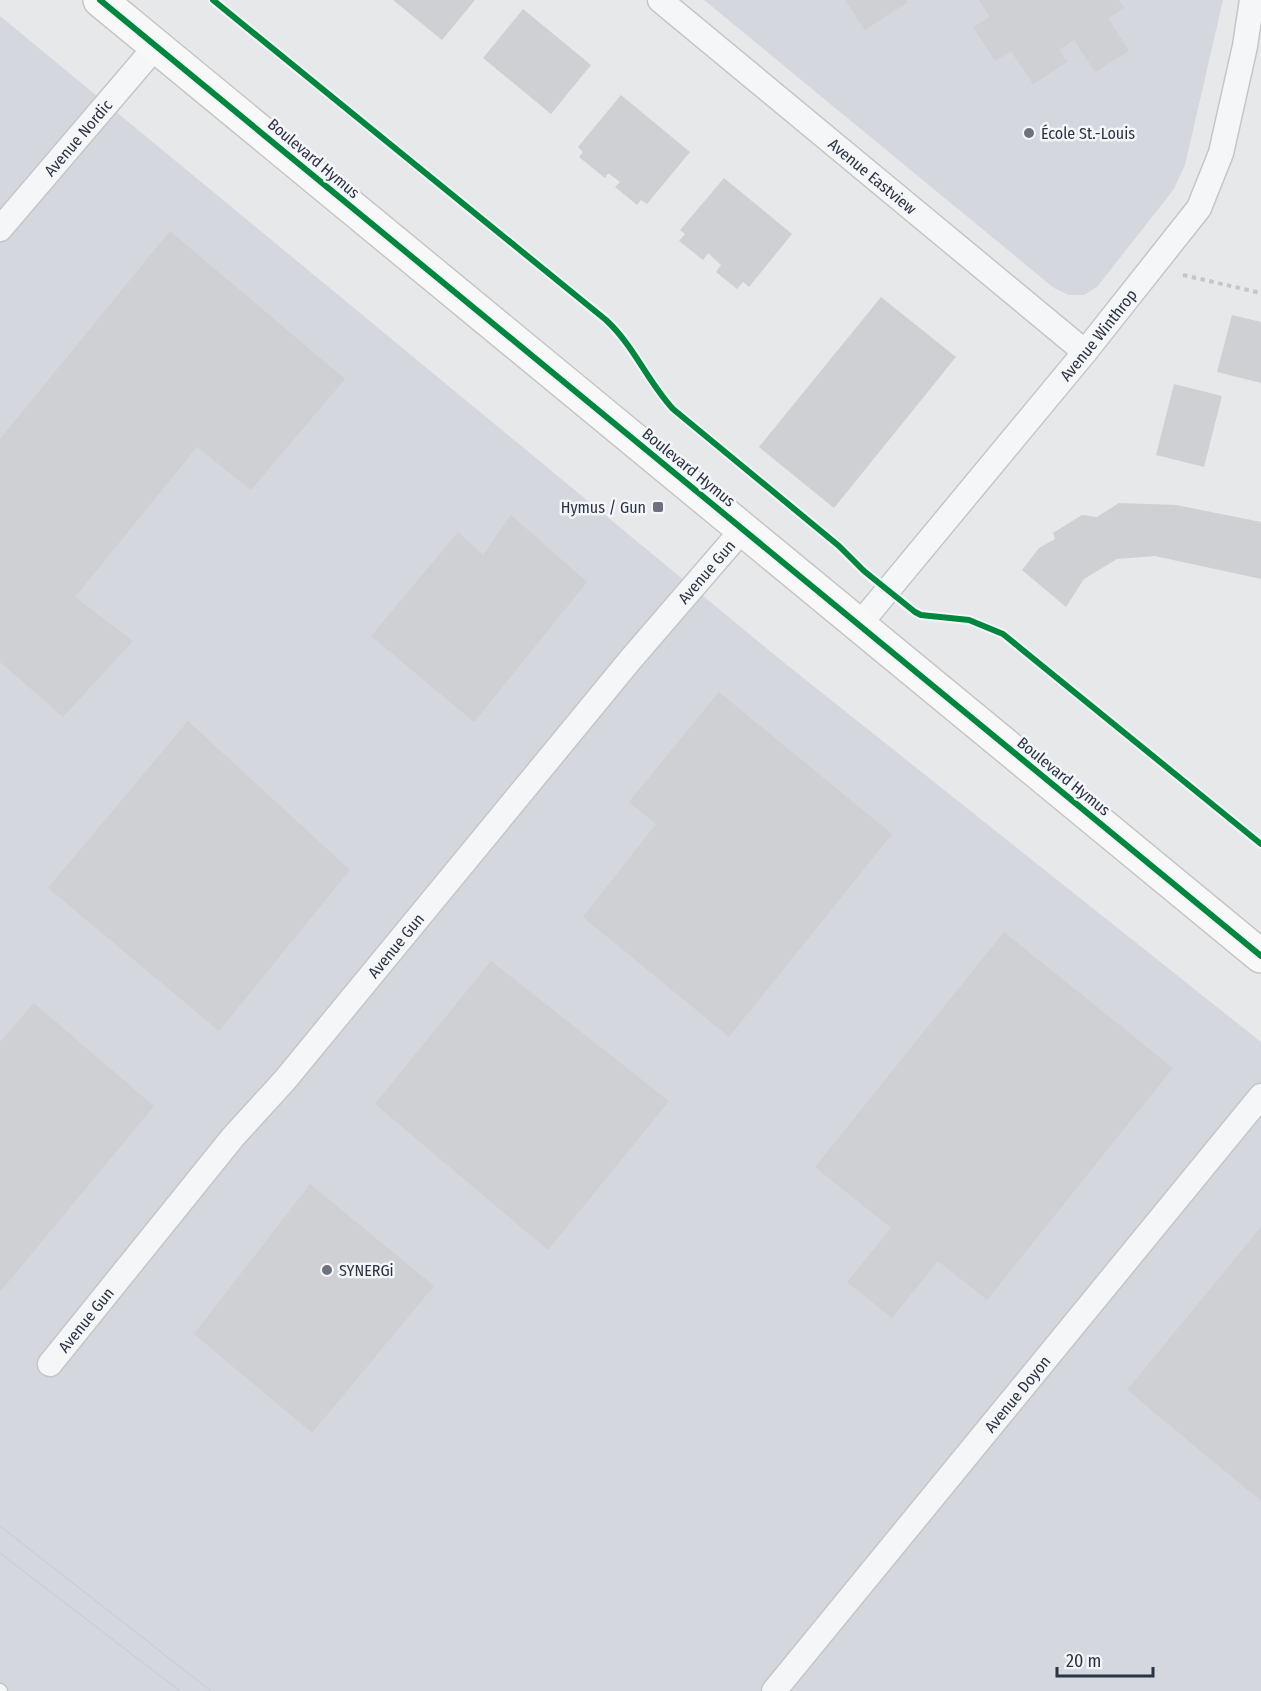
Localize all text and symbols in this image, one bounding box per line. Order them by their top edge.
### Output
street label: Avenue Nordic [40,96,116,180]
street label: Boulevard Hymus [264,114,364,202]
place label: École St.-Louis [1041,124,1135,143]
marker: École St.-Louis [1022,126,1036,140]
street label: Avenue Eastview [824,135,920,219]
street label: Avenue Winthrop [1056,286,1141,385]
street label: Boulevard Hymus [638,424,739,511]
place label: Hymus / Gun [561,498,646,517]
marker: Hymus / Gun [651,500,665,514]
street label: Avenue Gun [674,536,739,608]
street label: Boulevard Hymus [1013,733,1114,820]
street label: Avenue Gun [364,910,428,982]
place label: SYNERGi [339,1261,394,1280]
marker: SYNERGi [320,1263,334,1277]
street label: Avenue Gun [54,1284,118,1356]
street label: Avenue Doyon [981,1352,1055,1436]
scale bar [1057,1640,1153,1678]
text: 20 m [1066,1650,1101,1672]

